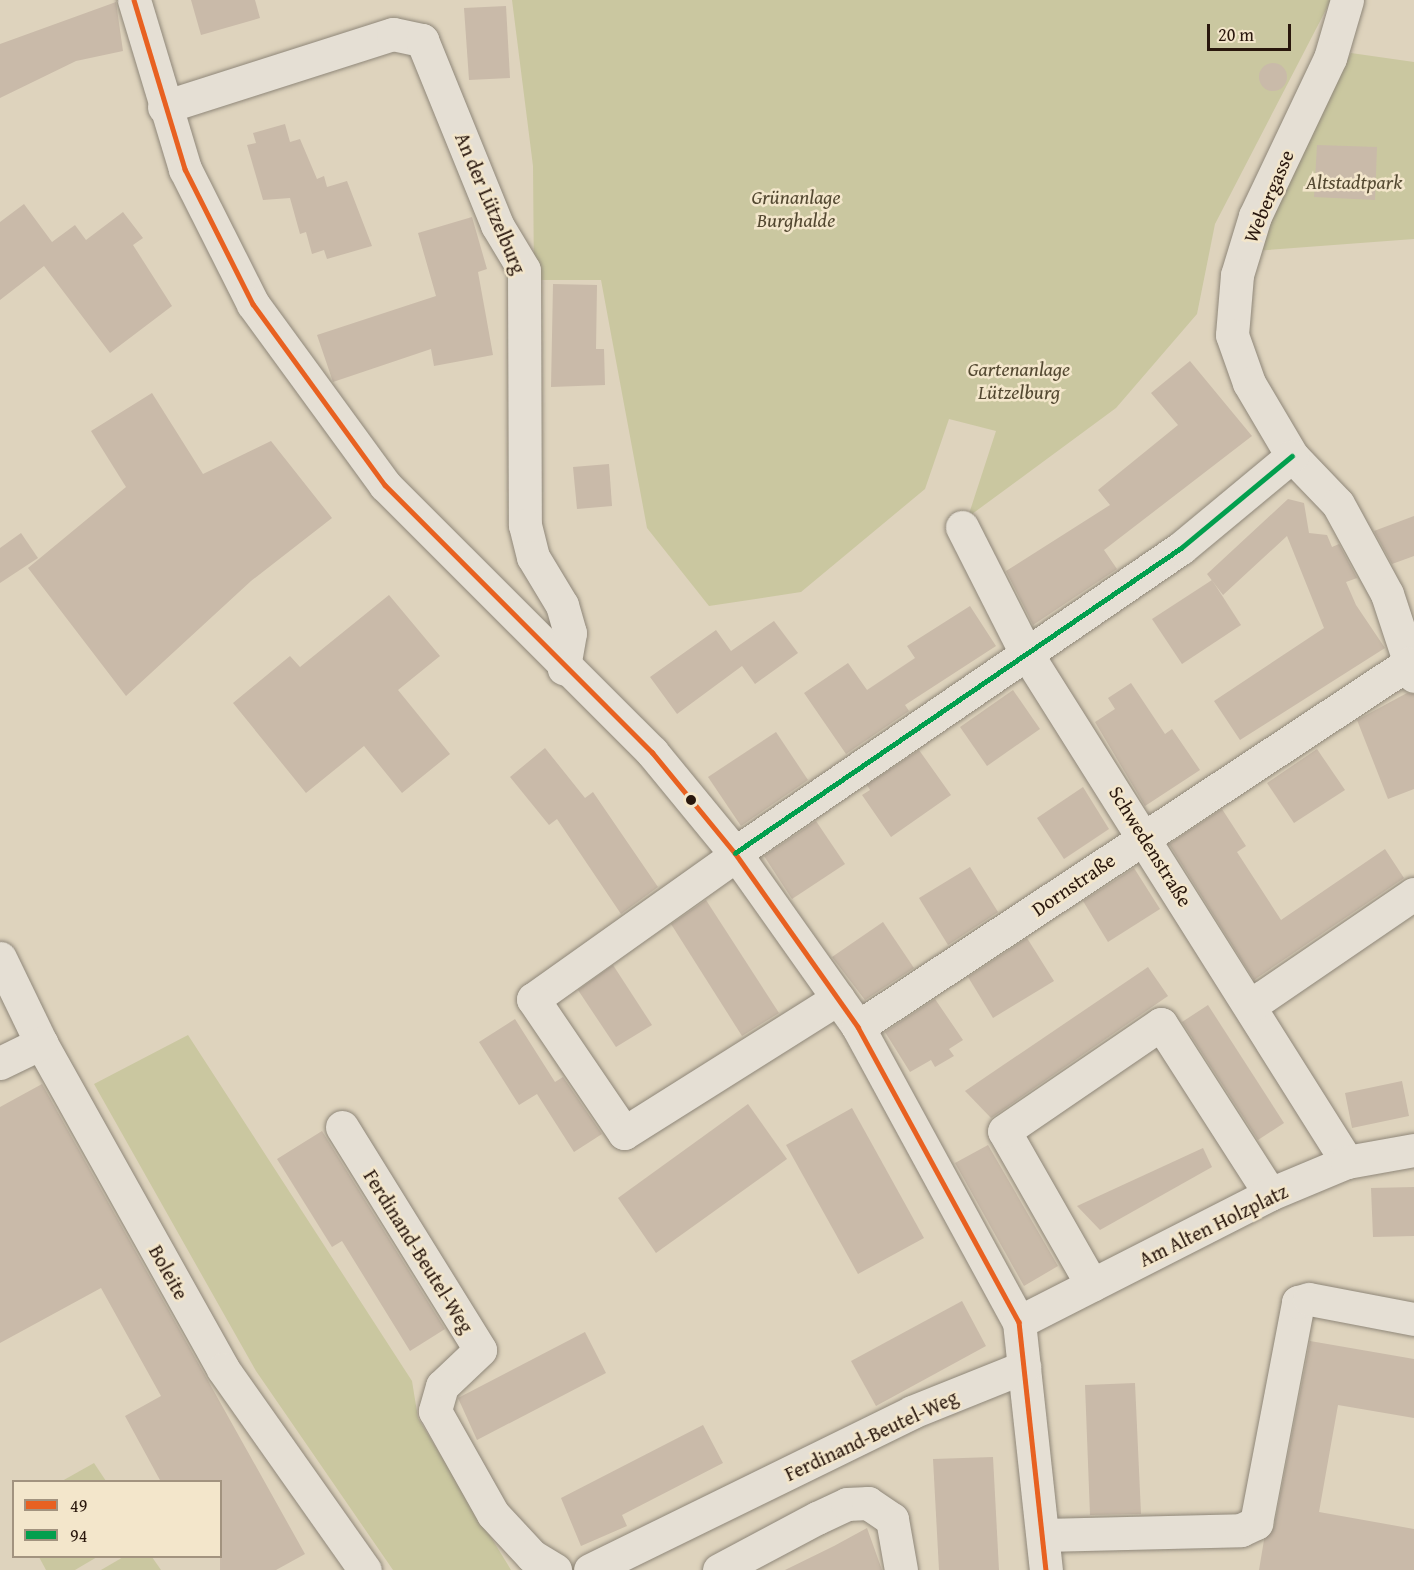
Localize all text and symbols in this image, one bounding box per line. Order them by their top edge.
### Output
scale bar [1210,12,1294,50]
text: 20 m [1218,21,1254,48]
street label: An der Lützelburg [450,129,532,277]
street label: Webergasse [1238,146,1298,246]
park label: Altstadtpark [1306,169,1402,193]
park label: Grünanlage Burghalde [752,184,840,231]
park label: Gartenanlage Lützelburg [968,356,1070,403]
street label: Schwedenstraße [1104,781,1198,911]
unlabelled marker [685,794,697,806]
street label: Dornstraße [1027,847,1119,921]
street label: Ferdinand-Beutel-Weg [359,1165,479,1337]
street label: Am Alten Holzplatz [1135,1179,1291,1271]
street label: Boleite [144,1241,194,1303]
street label: Ferdinand-Beutel-Weg [781,1384,961,1486]
legend [12,1480,222,1558]
text: 49 [70,1492,87,1519]
text: 94 [70,1522,87,1549]

